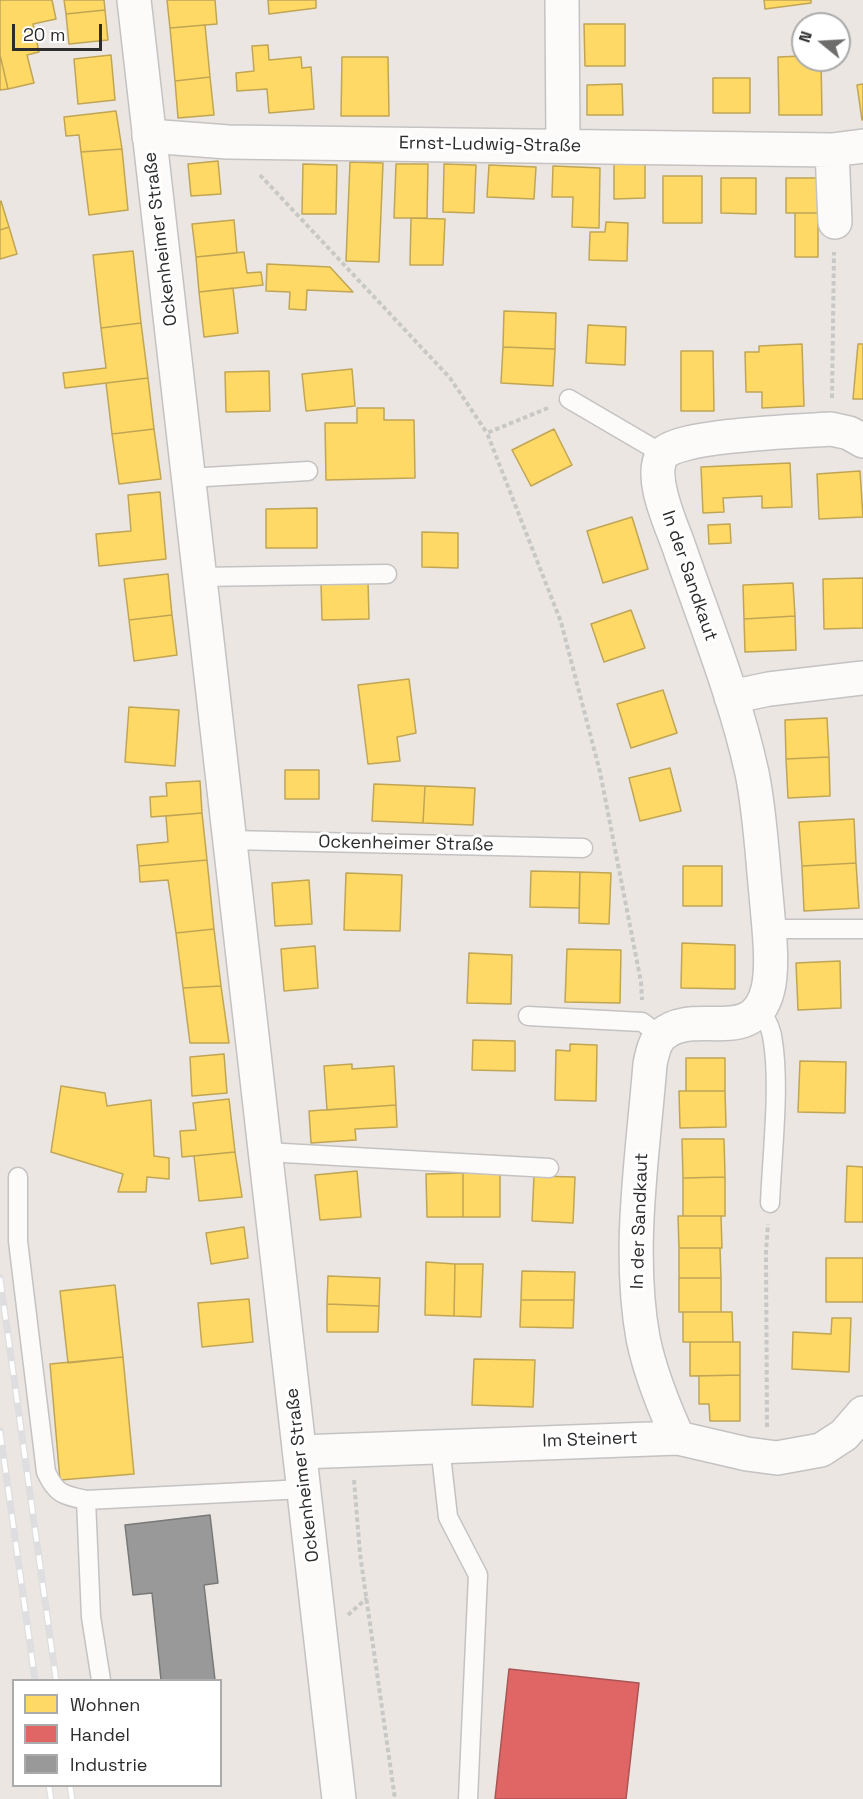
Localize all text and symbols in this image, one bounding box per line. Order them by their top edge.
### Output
scale bar [15,12,105,50]
north arrow [791,12,851,72]
text: 20 m [23,23,66,46]
text: N [794,29,817,45]
street label: Ernst-Ludwig-Straße [399,133,581,157]
street label: Ockenheimer Straße [140,151,182,327]
street label: In der Sandkaut [657,508,721,644]
street label: Ockenheimer Straße [318,832,494,856]
street label: In der Sandkaut [627,1152,653,1290]
street label: Ockenheimer Straße [282,1387,324,1563]
street label: Im Steinert [542,1428,638,1452]
legend [12,1679,222,1787]
text: Wohnen [70,1693,140,1716]
text: Handel [70,1723,130,1746]
text: Industrie [70,1753,147,1776]

